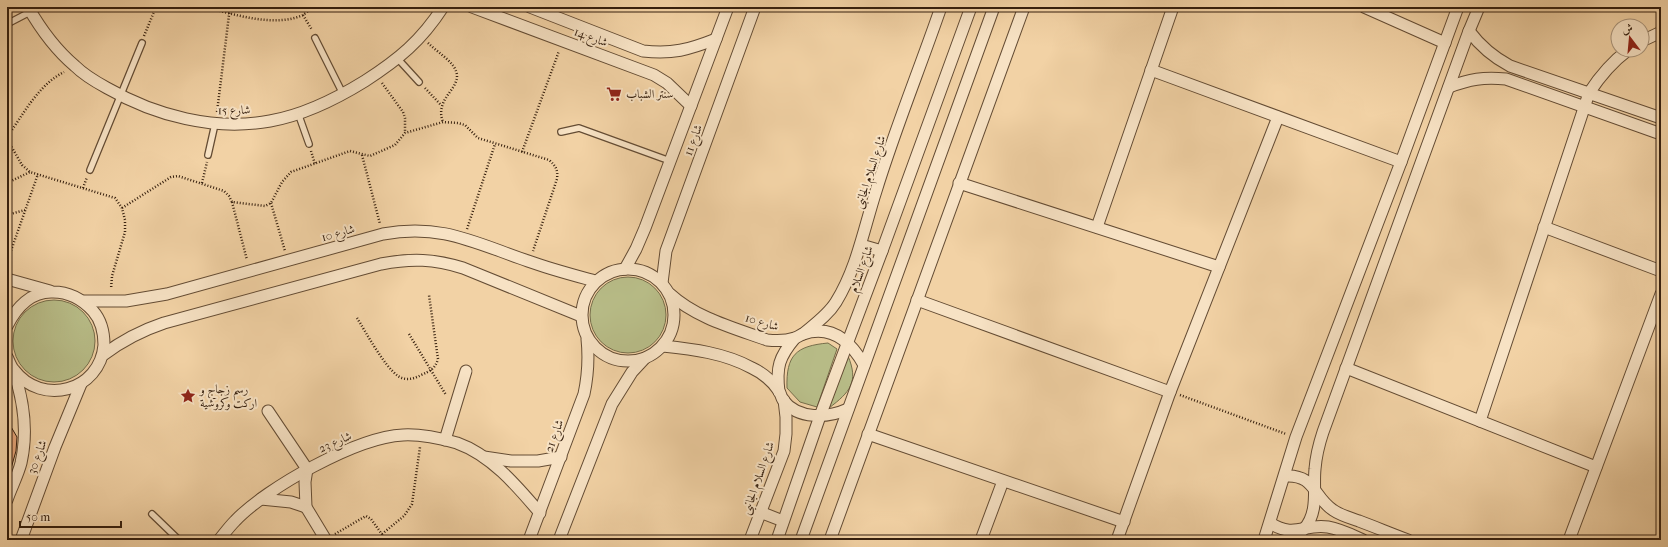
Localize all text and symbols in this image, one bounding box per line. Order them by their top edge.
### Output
north arrow [1610,18,1650,58]
text: ش [1620,21,1634,37]
street label: شارع 14 [571,24,610,53]
supermarket icon: سنتر الشباب [605,85,623,103]
place label: سنتر الشباب [626,87,673,102]
street label: شارع 15 [217,103,251,121]
street label: شارع 11 [681,122,709,159]
street label: شارع السلام الجانبى [852,133,892,212]
street label: شارع 10 [320,222,358,248]
street label: شارع السلام [846,244,880,296]
street label: شارع 10 [743,311,781,337]
place label: رسم زجاج و اركت وكروشية [198,382,258,411]
place icon: رسم زجاج و اركت وكروشية [179,387,197,405]
street label: شارع 21 [542,418,570,456]
street label: شارع 23 [316,429,355,459]
street label: شارع 30 [24,438,53,477]
street label: شارع السلام الجانبى [739,439,781,518]
scale bar [20,503,121,529]
text: 50 m [26,510,50,524]

